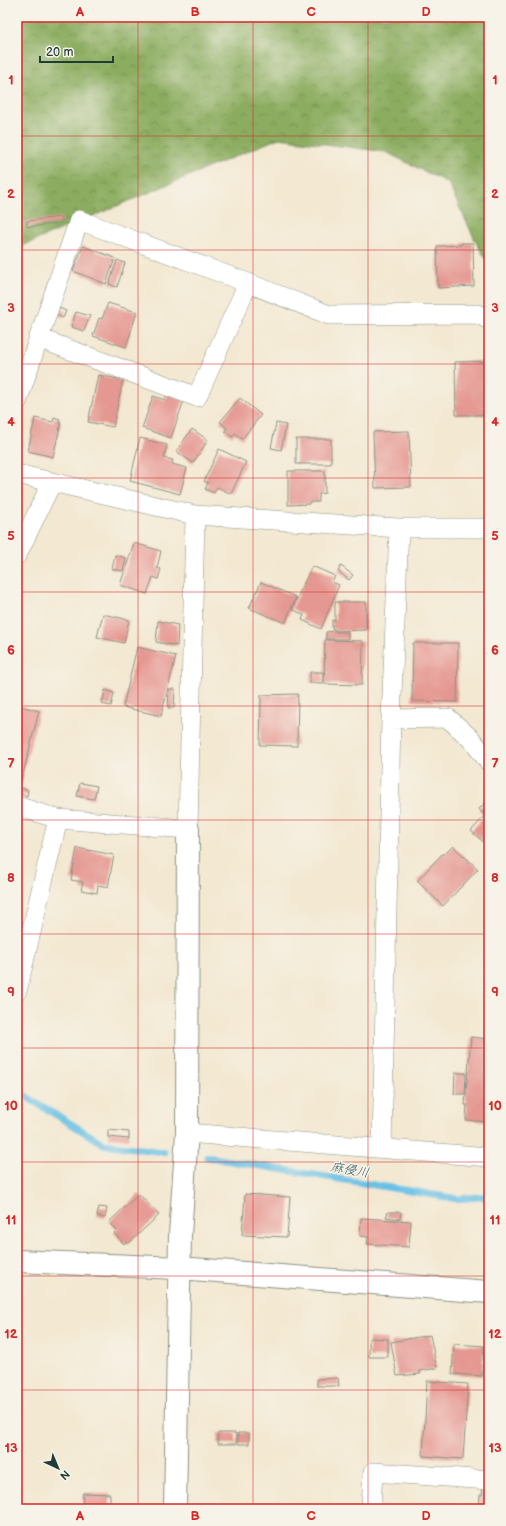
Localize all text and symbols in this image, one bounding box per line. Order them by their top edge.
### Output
text: A [75,4,84,20]
text: B [190,4,200,20]
text: C [306,4,316,20]
text: D [421,4,431,20]
scale bar [40,38,113,64]
text: 20 m [46,45,73,60]
text: 1 [8,72,14,88]
text: 1 [492,72,498,88]
text: 2 [7,186,15,202]
text: 2 [491,186,499,202]
text: 3 [7,300,15,316]
text: 3 [491,300,499,316]
text: 4 [7,414,15,430]
text: 4 [491,414,499,430]
text: 5 [7,528,15,544]
text: 5 [491,528,499,544]
text: 6 [7,642,15,658]
text: 6 [491,642,499,658]
text: 7 [7,756,15,772]
text: 7 [491,756,499,772]
text: 8 [7,870,15,886]
text: 8 [491,870,499,886]
text: 9 [7,984,15,1000]
text: 9 [491,984,499,1000]
text: 10 [4,1098,18,1114]
text: 10 [488,1098,502,1114]
water label: 麻侵川 [329,1159,370,1181]
text: 11 [6,1212,16,1228]
text: 11 [490,1212,500,1228]
text: 12 [4,1326,18,1342]
text: 12 [488,1326,502,1342]
text: 13 [4,1440,18,1456]
text: 13 [488,1440,502,1456]
north arrow [38,1448,78,1488]
text: N [57,1467,72,1482]
text: A [75,1508,84,1524]
text: B [190,1508,200,1524]
text: C [306,1508,316,1524]
text: D [421,1508,431,1524]

